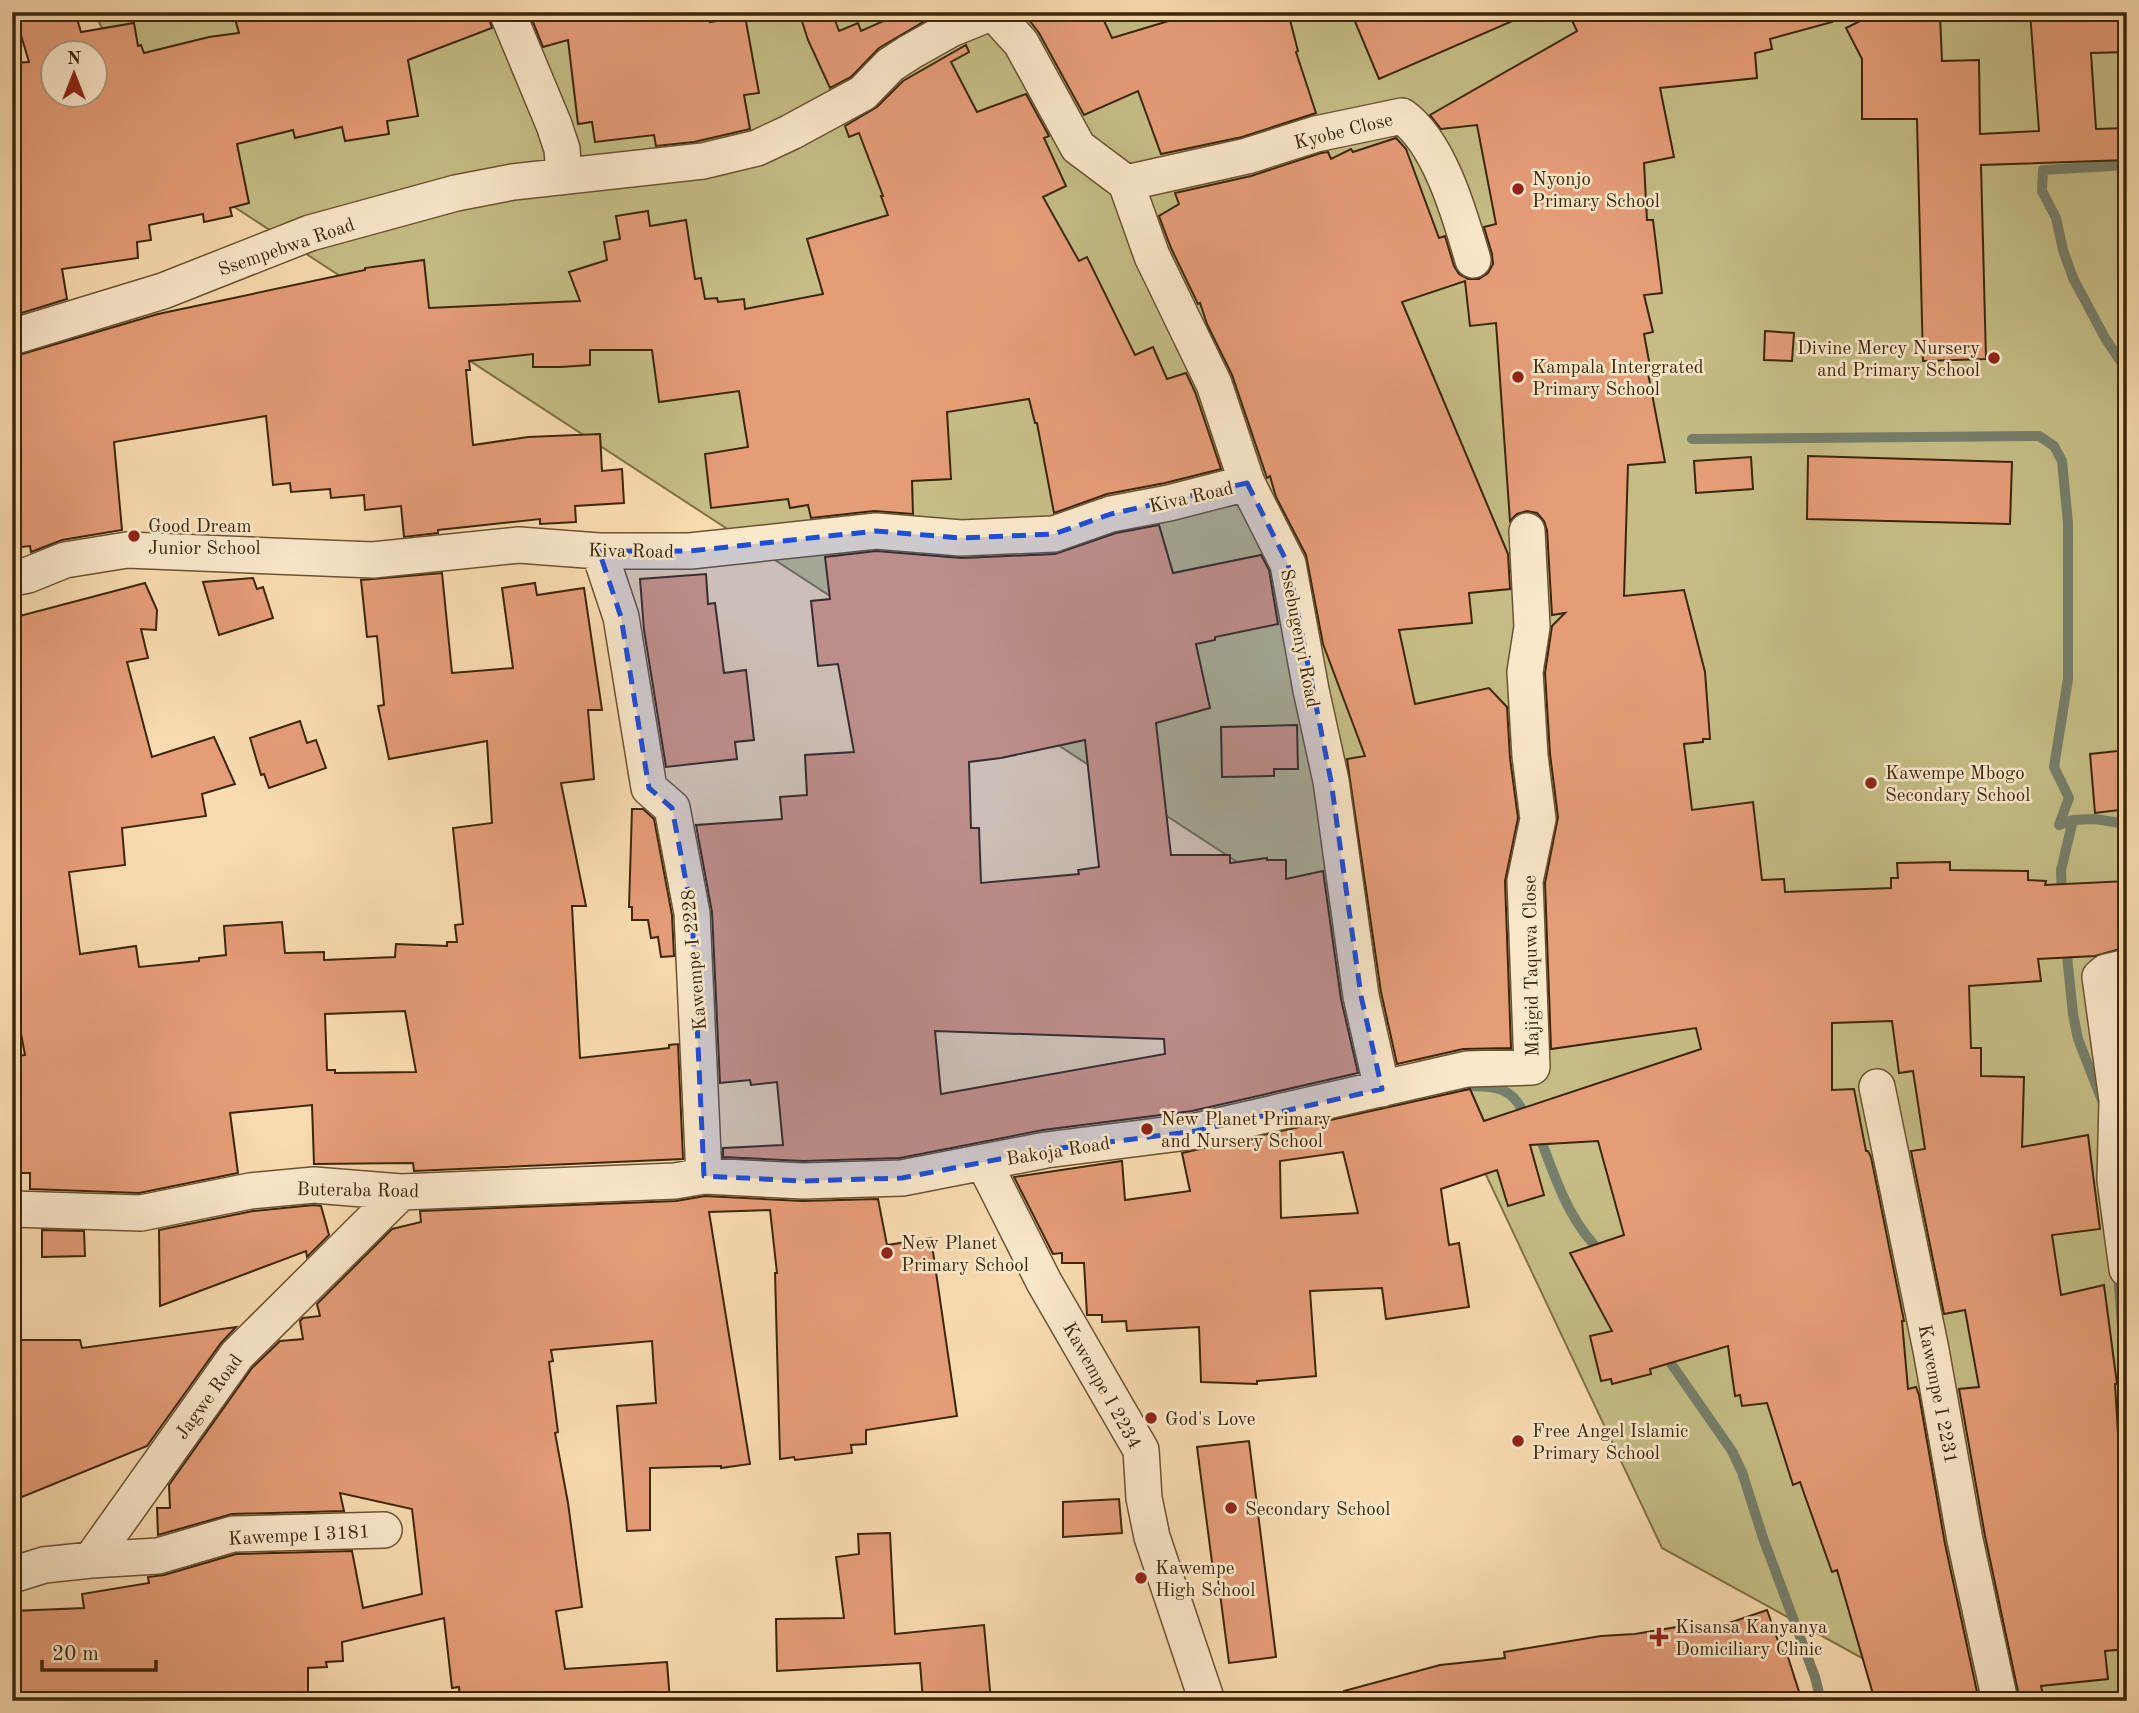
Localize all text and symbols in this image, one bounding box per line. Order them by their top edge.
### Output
north arrow [38,38,108,108]
text: N [67,50,82,69]
street label: Kyobe Close [1292,111,1395,154]
place label: Nyonjo Primary School [1532,171,1660,212]
marker: Nyonjo Primary School [1510,181,1526,197]
street label: Ssempebwa Road [216,216,358,281]
place label: Divine Mercy Nursery and Primary School [1797,340,1980,381]
marker: Divine Mercy Nursery and Primary School [1986,350,2002,366]
place label: Kampala Intergrated Primary School [1532,359,1704,400]
marker: Kampala Intergrated Primary School [1510,369,1526,385]
street label: Kiva Road [1148,479,1236,517]
place label: Good Dream Junior School [148,518,261,559]
marker: Good Dream Junior School [126,528,142,544]
street label: Kiva Road [588,542,674,563]
street label: Ssebugenyi Road [1276,568,1321,709]
place label: Kawempe Mbogo Secondary School [1885,765,2030,806]
marker: Kawempe Mbogo Secondary School [1863,775,1879,791]
street label: Majigid Taquwa Close [1521,875,1544,1057]
street label: Kawempe I 2228 [680,888,711,1031]
place label: New Planet Primary and Nursery School [1161,1111,1331,1152]
marker: New Planet Primary and Nursery School [1139,1121,1155,1137]
street label: Bakoja Road [1005,1135,1112,1170]
street label: Buteraba Road [297,1181,419,1202]
place label: New Planet Primary School [901,1235,1029,1276]
marker: New Planet Primary School [879,1245,895,1261]
street label: Kawempe I 2234 [1058,1320,1143,1453]
street label: Kawempe I 2231 [1914,1323,1959,1466]
street label: Jagwe Road [173,1351,247,1444]
marker: God's Love [1143,1410,1159,1426]
place label: God's Love [1165,1411,1255,1430]
place label: Free Angel Islamic Primary School [1532,1423,1688,1464]
marker: Free Angel Islamic Primary School [1510,1433,1526,1449]
marker: Secondary School [1223,1500,1239,1516]
place label: Secondary School [1245,1501,1390,1520]
street label: Kawempe I 3181 [228,1523,370,1550]
place label: Kawempe High School [1155,1560,1255,1601]
marker: Kawempe High School [1133,1570,1149,1586]
place label: Kisansa Kanyanya Domiciliary Clinic [1675,1619,1828,1660]
marker: Kisansa Kanyanya Domiciliary Clinic [1649,1627,1669,1647]
scale bar [42,1629,156,1673]
text: 20 m [52,1644,99,1665]

